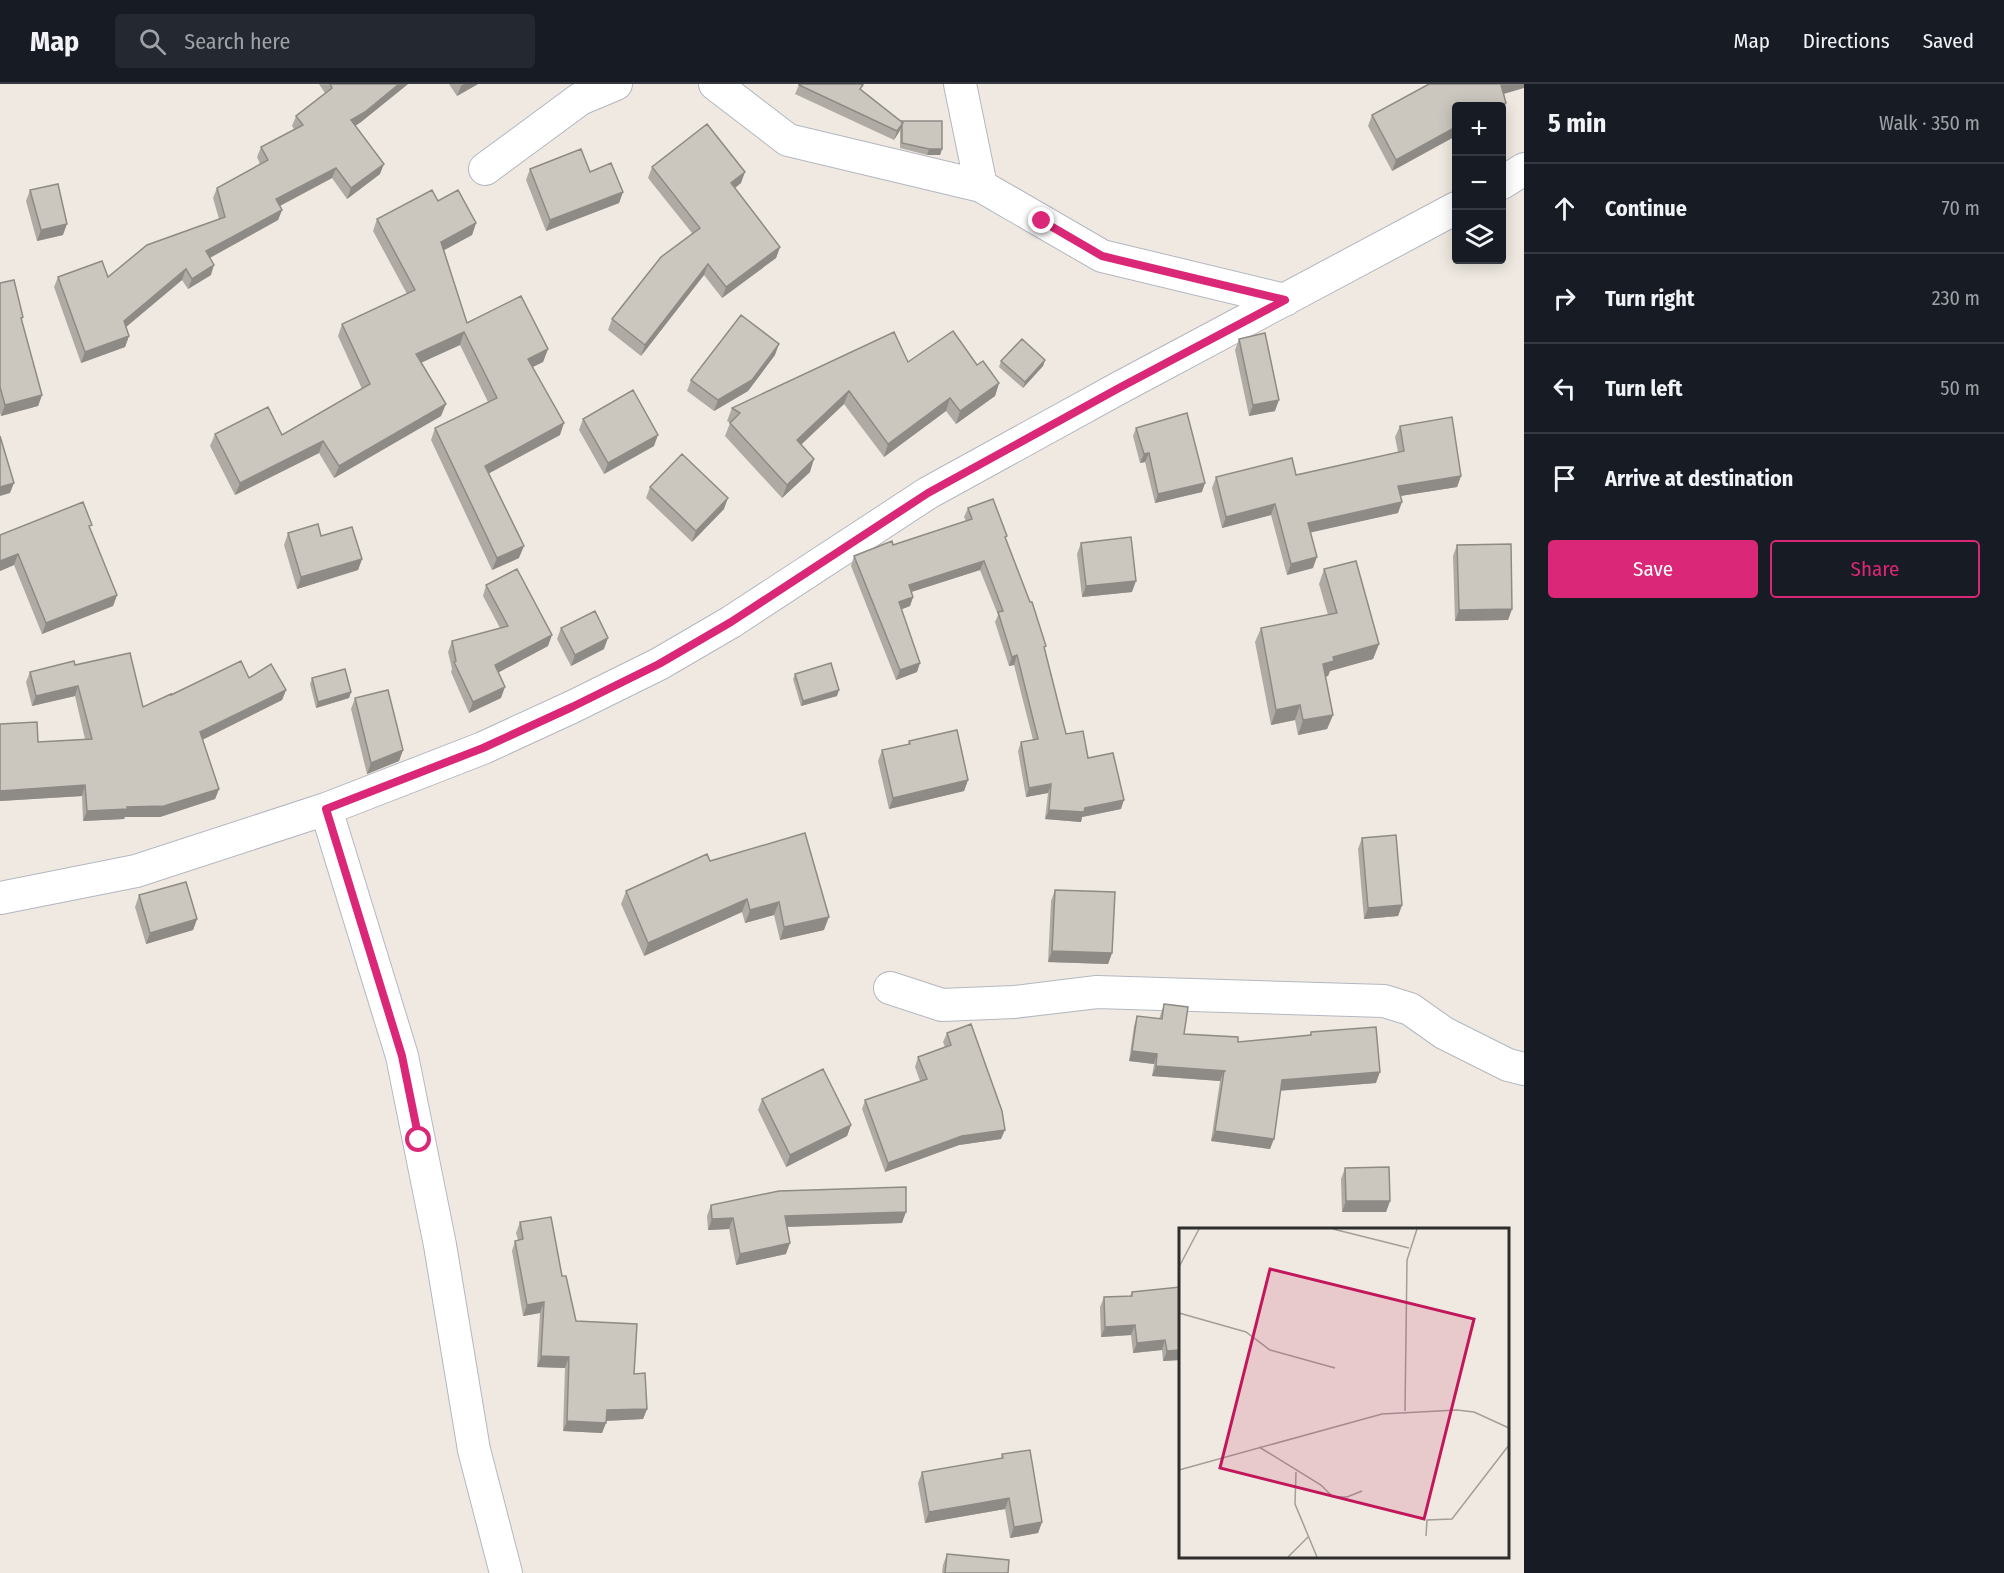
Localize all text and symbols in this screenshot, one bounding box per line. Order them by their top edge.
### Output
search box [115,14,535,68]
text: Map [30,25,79,58]
icon: search [136,25,169,58]
text: Search here [184,28,290,55]
text: Map [1733,28,1770,54]
text: Directions [1803,28,1890,54]
text: Saved [1923,28,1974,54]
map controls [1452,102,1506,264]
button: + [1452,102,1506,156]
text: 5 min [1548,108,1606,139]
text: Walk · 350 m [1879,111,1980,135]
button: − [1452,156,1506,210]
icon: ahead [1548,192,1581,225]
text: Continue [1605,195,1687,222]
text: 70 m [1942,196,1980,220]
route end [1028,207,1054,233]
button: layers [1452,210,1506,264]
icon: right [1548,282,1581,315]
text: Turn right [1605,285,1694,312]
text: 230 m [1932,286,1980,310]
icon: left [1548,372,1581,405]
text: Turn left [1605,375,1683,402]
text: 50 m [1940,376,1980,400]
icon: arrive [1548,462,1581,495]
text: Arrive at destination [1605,465,1793,492]
button: Save [1548,540,1758,598]
button: Share [1770,540,1980,598]
route start [405,1126,431,1152]
inset map [1179,1228,1509,1558]

